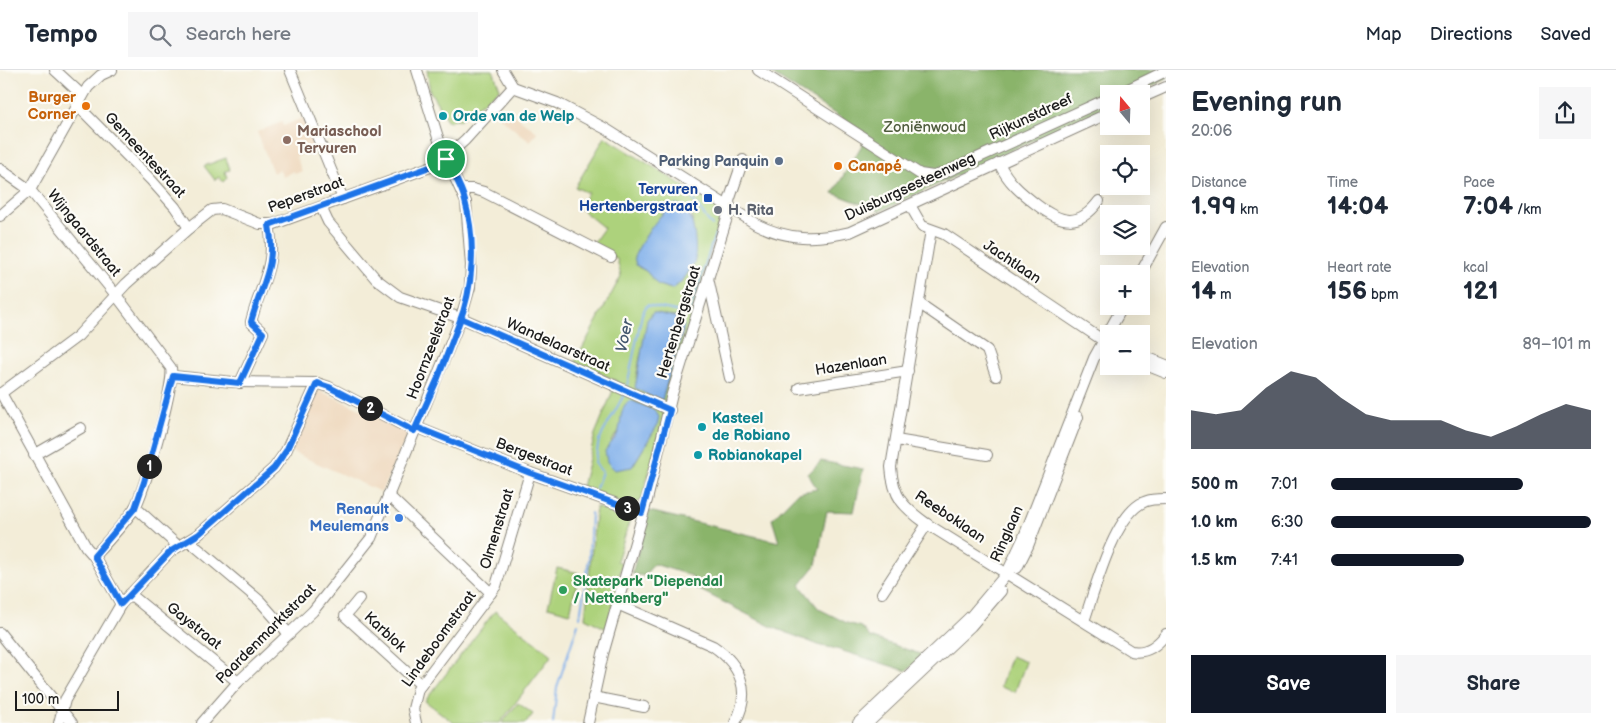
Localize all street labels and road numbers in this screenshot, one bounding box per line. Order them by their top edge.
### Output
street label: Rijkunstdreef [986,89,1076,145]
street label: Gemeentestraat [100,108,190,202]
street label: Duisburgsesteenweg [842,148,978,226]
street label: Peperstraat [265,172,347,218]
street label: Wijngaardstraat [43,186,125,281]
street label: Jachtlaan [979,236,1045,288]
street label: Hertenbergstraat [653,263,705,381]
street label: Hoornzeelstraat [403,293,459,402]
street label: Wandelaarstraat [503,314,613,377]
street label: Hazenlaan [814,350,888,380]
street label: Bergestraat [493,434,575,480]
street label: Olmenstraat [476,486,518,572]
street label: Reeboklaan [911,486,989,548]
street label: Ringlaan [986,503,1028,565]
street label: Paardenmarktstraat [212,580,320,688]
street label: Lindeboomstraat [398,587,481,691]
street label: Gaystraat [163,598,226,654]
street label: Karblok [360,608,411,657]

